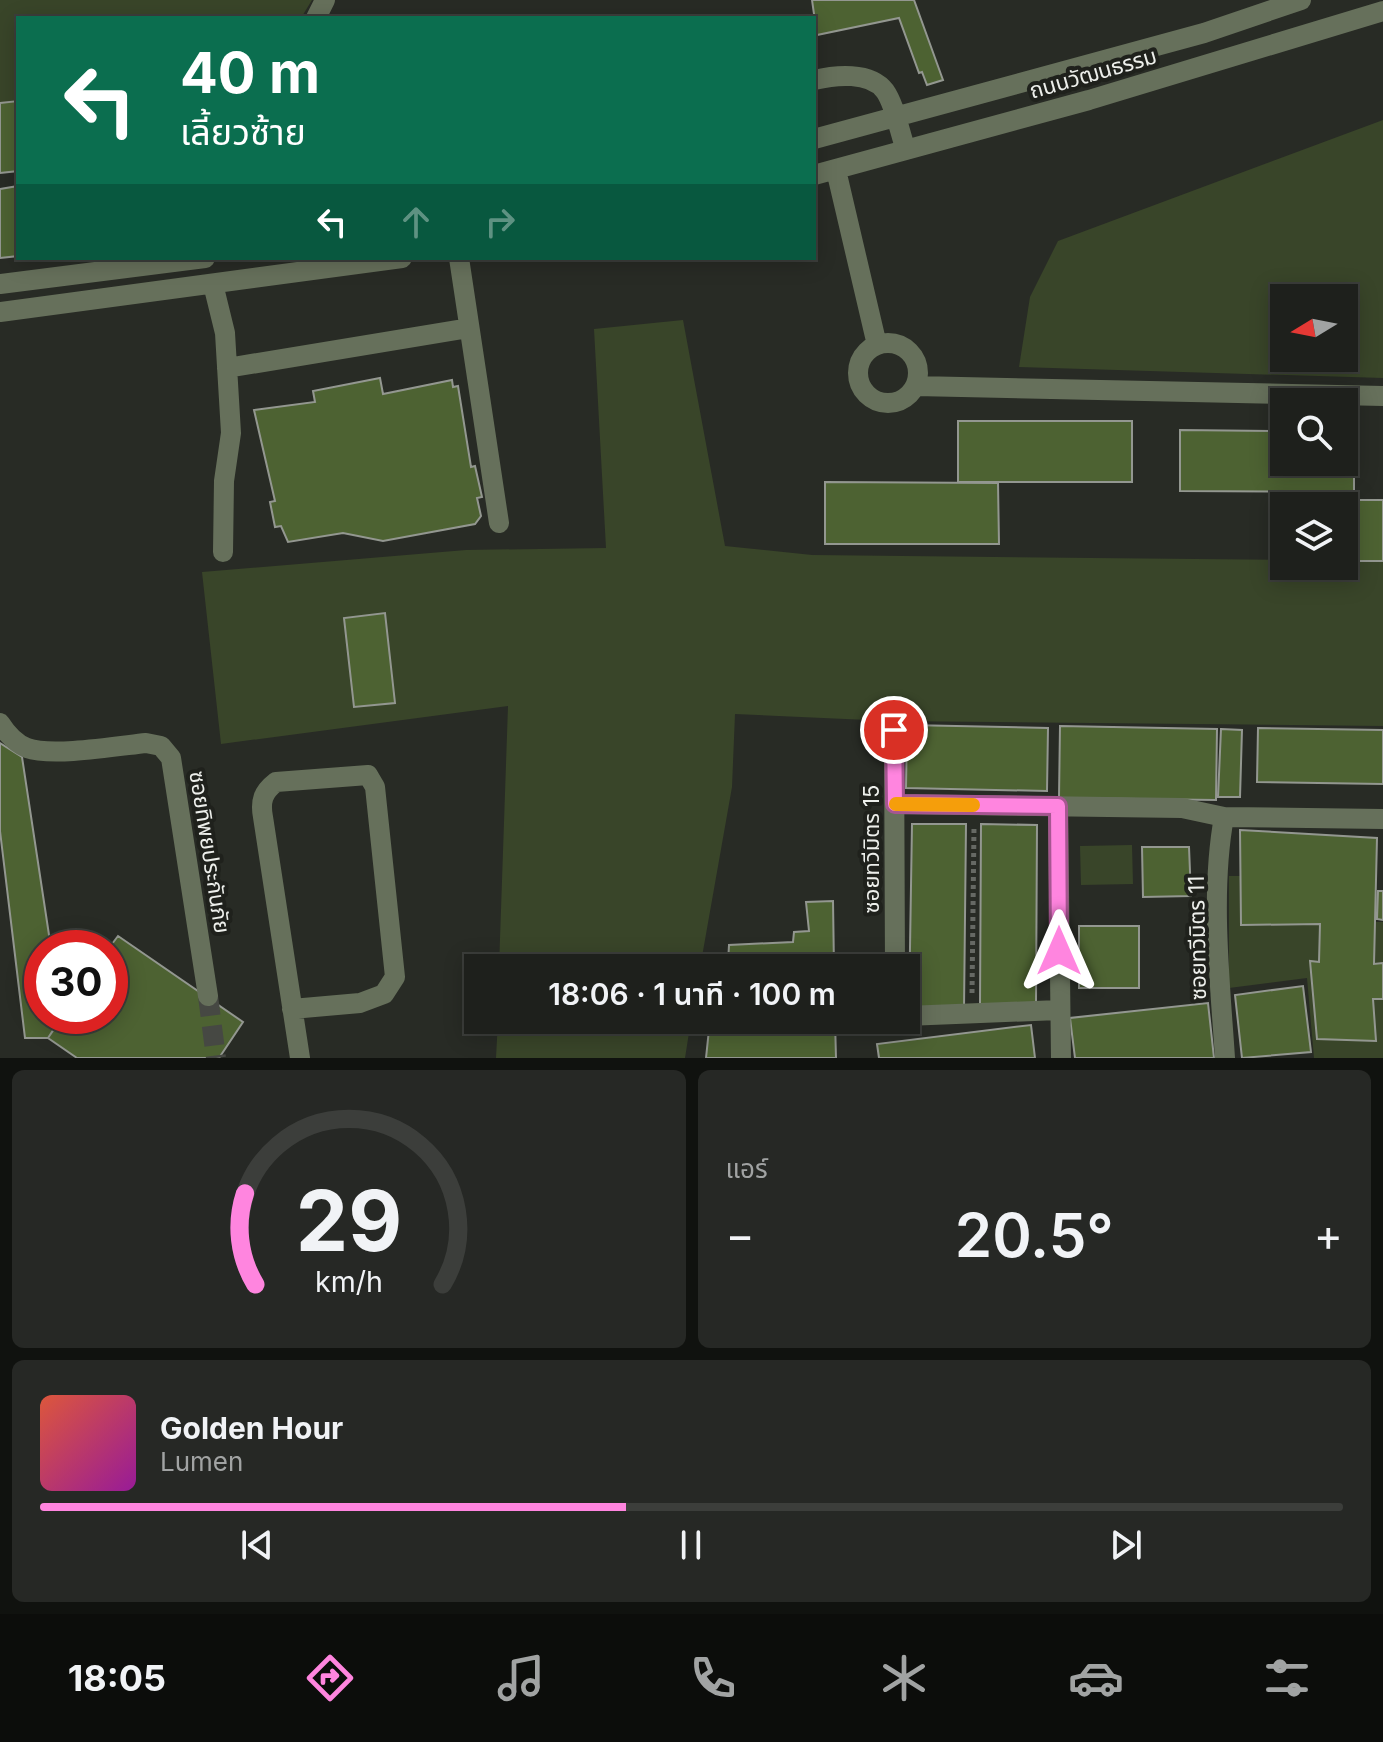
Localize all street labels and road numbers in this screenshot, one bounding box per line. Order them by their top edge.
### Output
street label: ถนนวัฒนธรรม [1026,42,1160,104]
street label: ซอยทิพยประกันภัย [184,769,236,935]
street label: ซอยทวีมิตร 15 [858,785,884,913]
street label: ซอยทวีมิตร 11 [1183,876,1211,1000]

